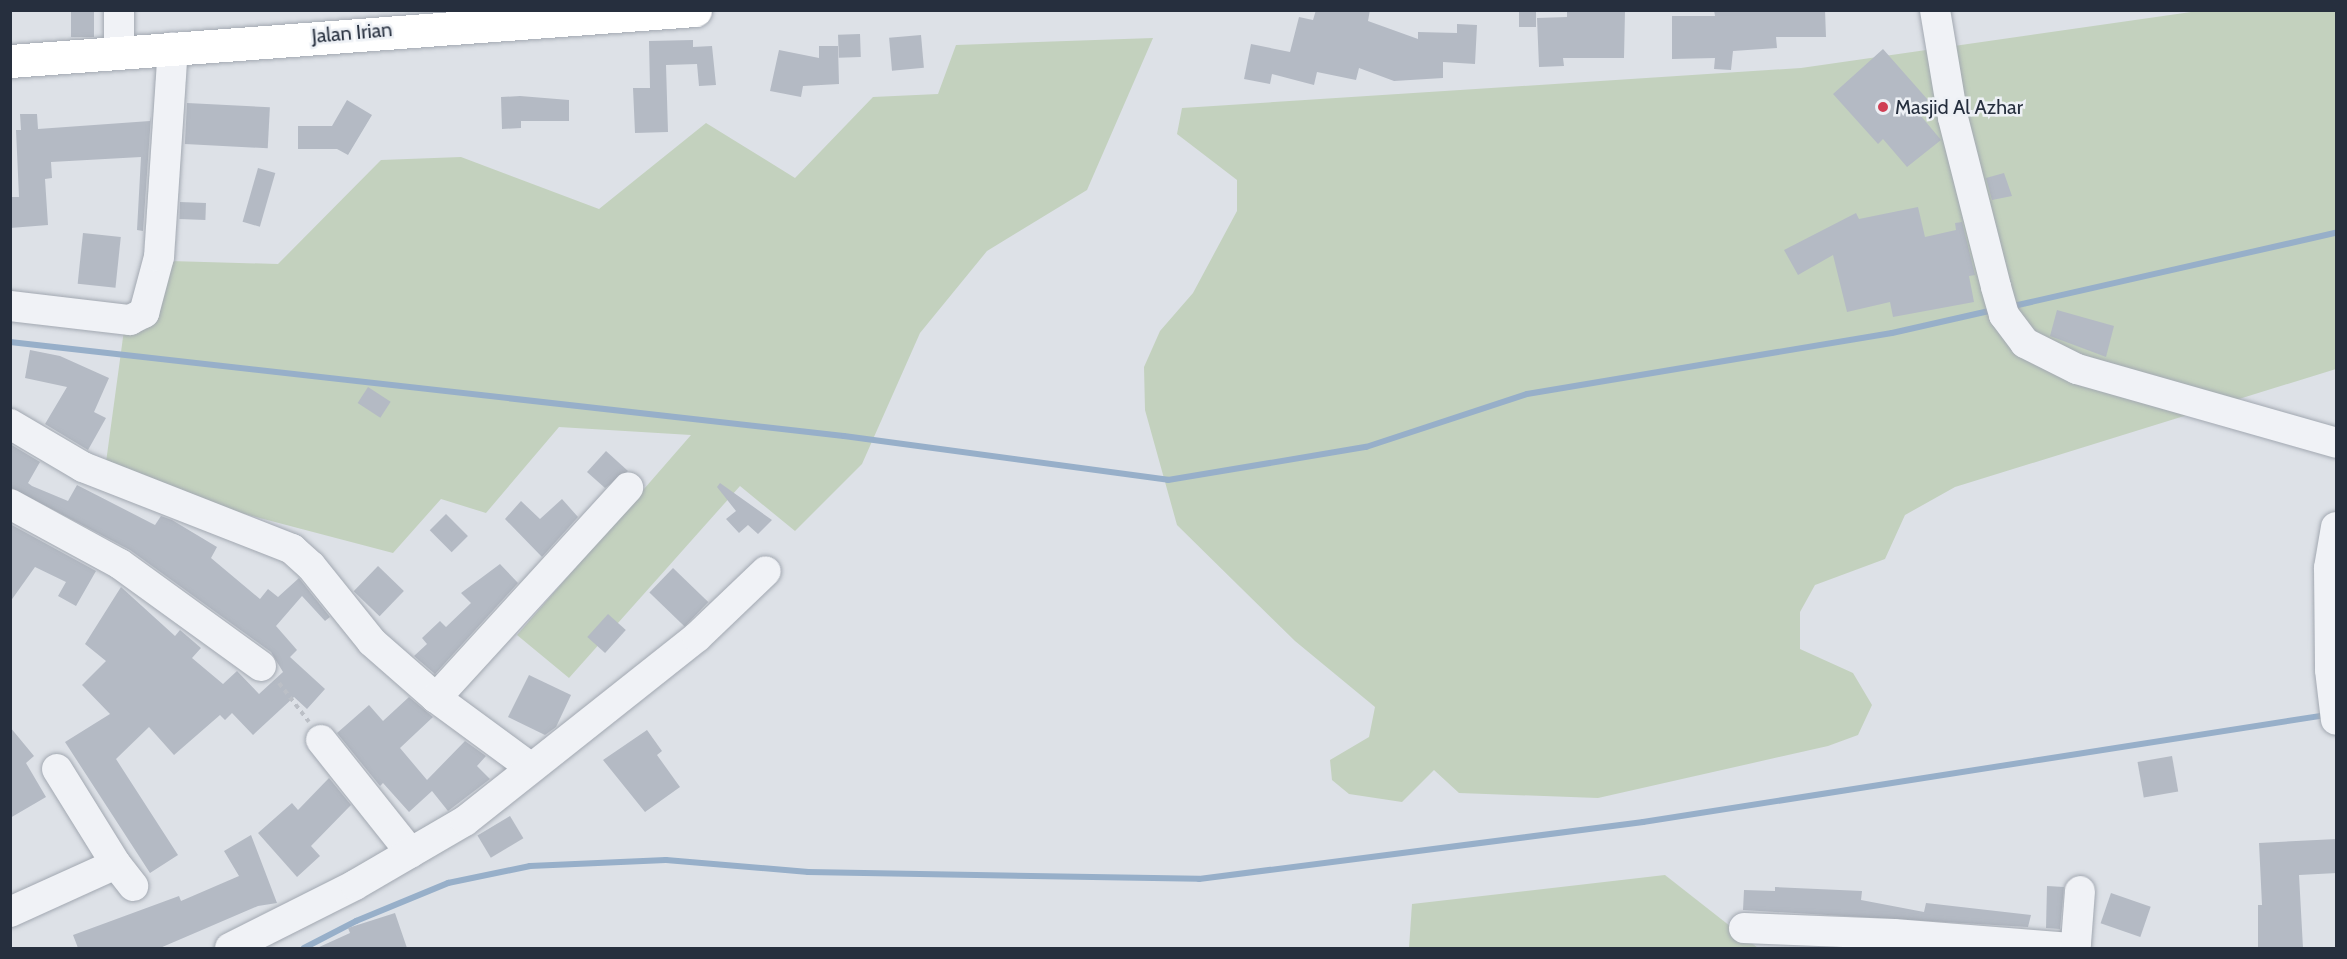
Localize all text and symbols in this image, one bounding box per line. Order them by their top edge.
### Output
street label: Jalan Irian [311,18,393,48]
place label: Masjid Al Azhar [1895,95,2023,119]
marker: Masjid Al Azhar [1876,100,1890,114]

